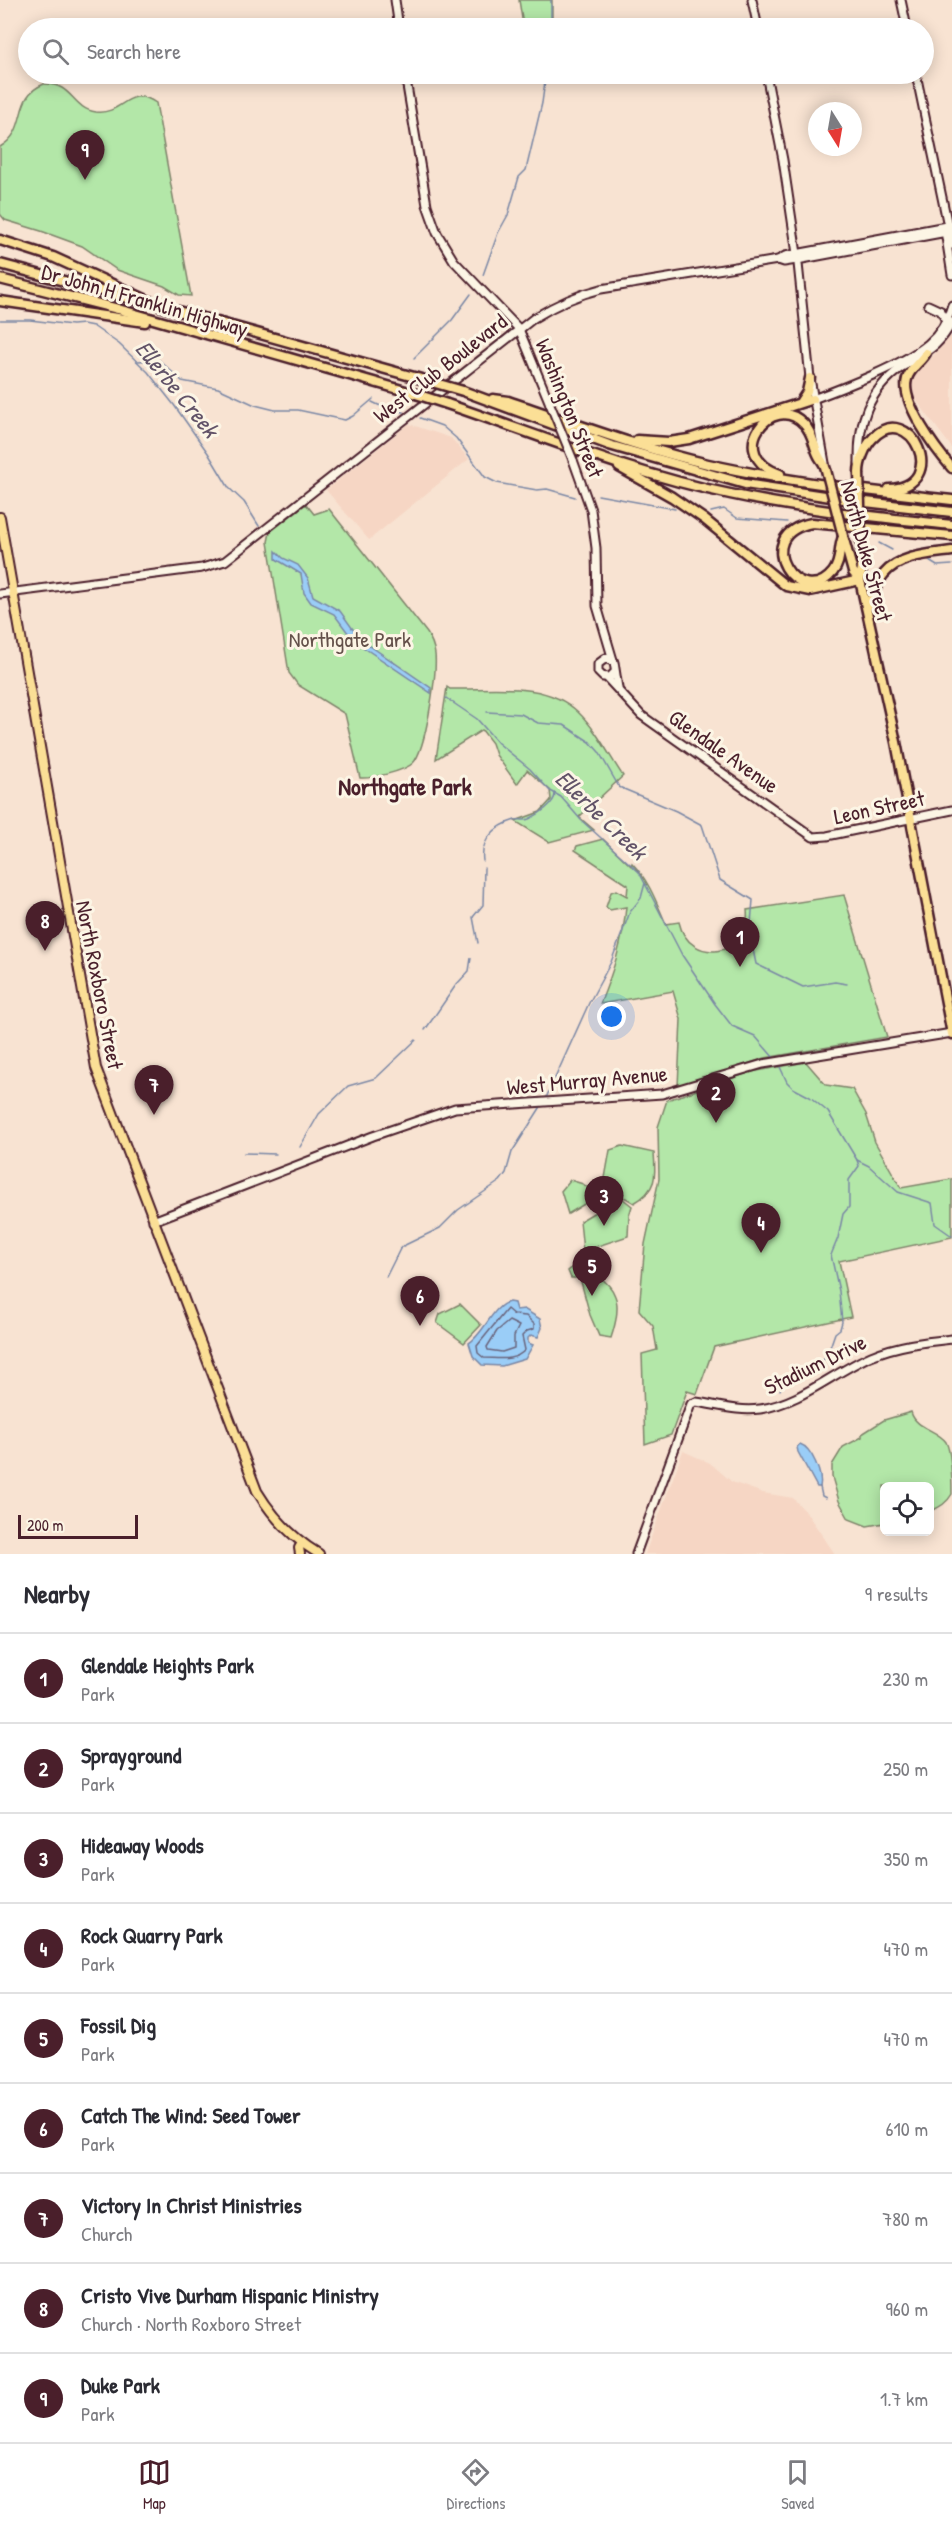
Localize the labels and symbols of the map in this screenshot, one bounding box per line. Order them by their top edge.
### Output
north arrow [808,102,862,156]
pin: 9 [66,130,104,180]
street label: Dr John H Franklin Highway [38,256,252,344]
street label: West Club Boulevard [367,306,513,430]
water label: Ellerbe Creek [129,333,228,445]
street label: Washington Street [529,334,612,482]
street label: North Duke Street [834,477,900,625]
park label: Northgate Park [289,624,411,654]
street label: Glendale Avenue [663,702,785,800]
water label: Ellerbe Creek [549,762,656,868]
district label: Northgate Park [338,770,472,803]
street label: Leon Street [831,783,928,831]
street label: North Roxboro Street [69,898,131,1072]
pin: 8 [26,902,64,951]
pin: 1 [720,918,760,967]
your location [597,1002,626,1031]
street label: West Murray Avenue [505,1058,669,1102]
pin: 7 [134,1066,174,1115]
pin: 2 [696,1074,736,1123]
pin: 3 [584,1176,624,1226]
pin: 4 [742,1204,780,1253]
pin: 5 [572,1246,612,1296]
pin: 6 [400,1276,440,1326]
street label: Stadium Drive [759,1326,871,1402]
scale bar [18,1512,138,1540]

